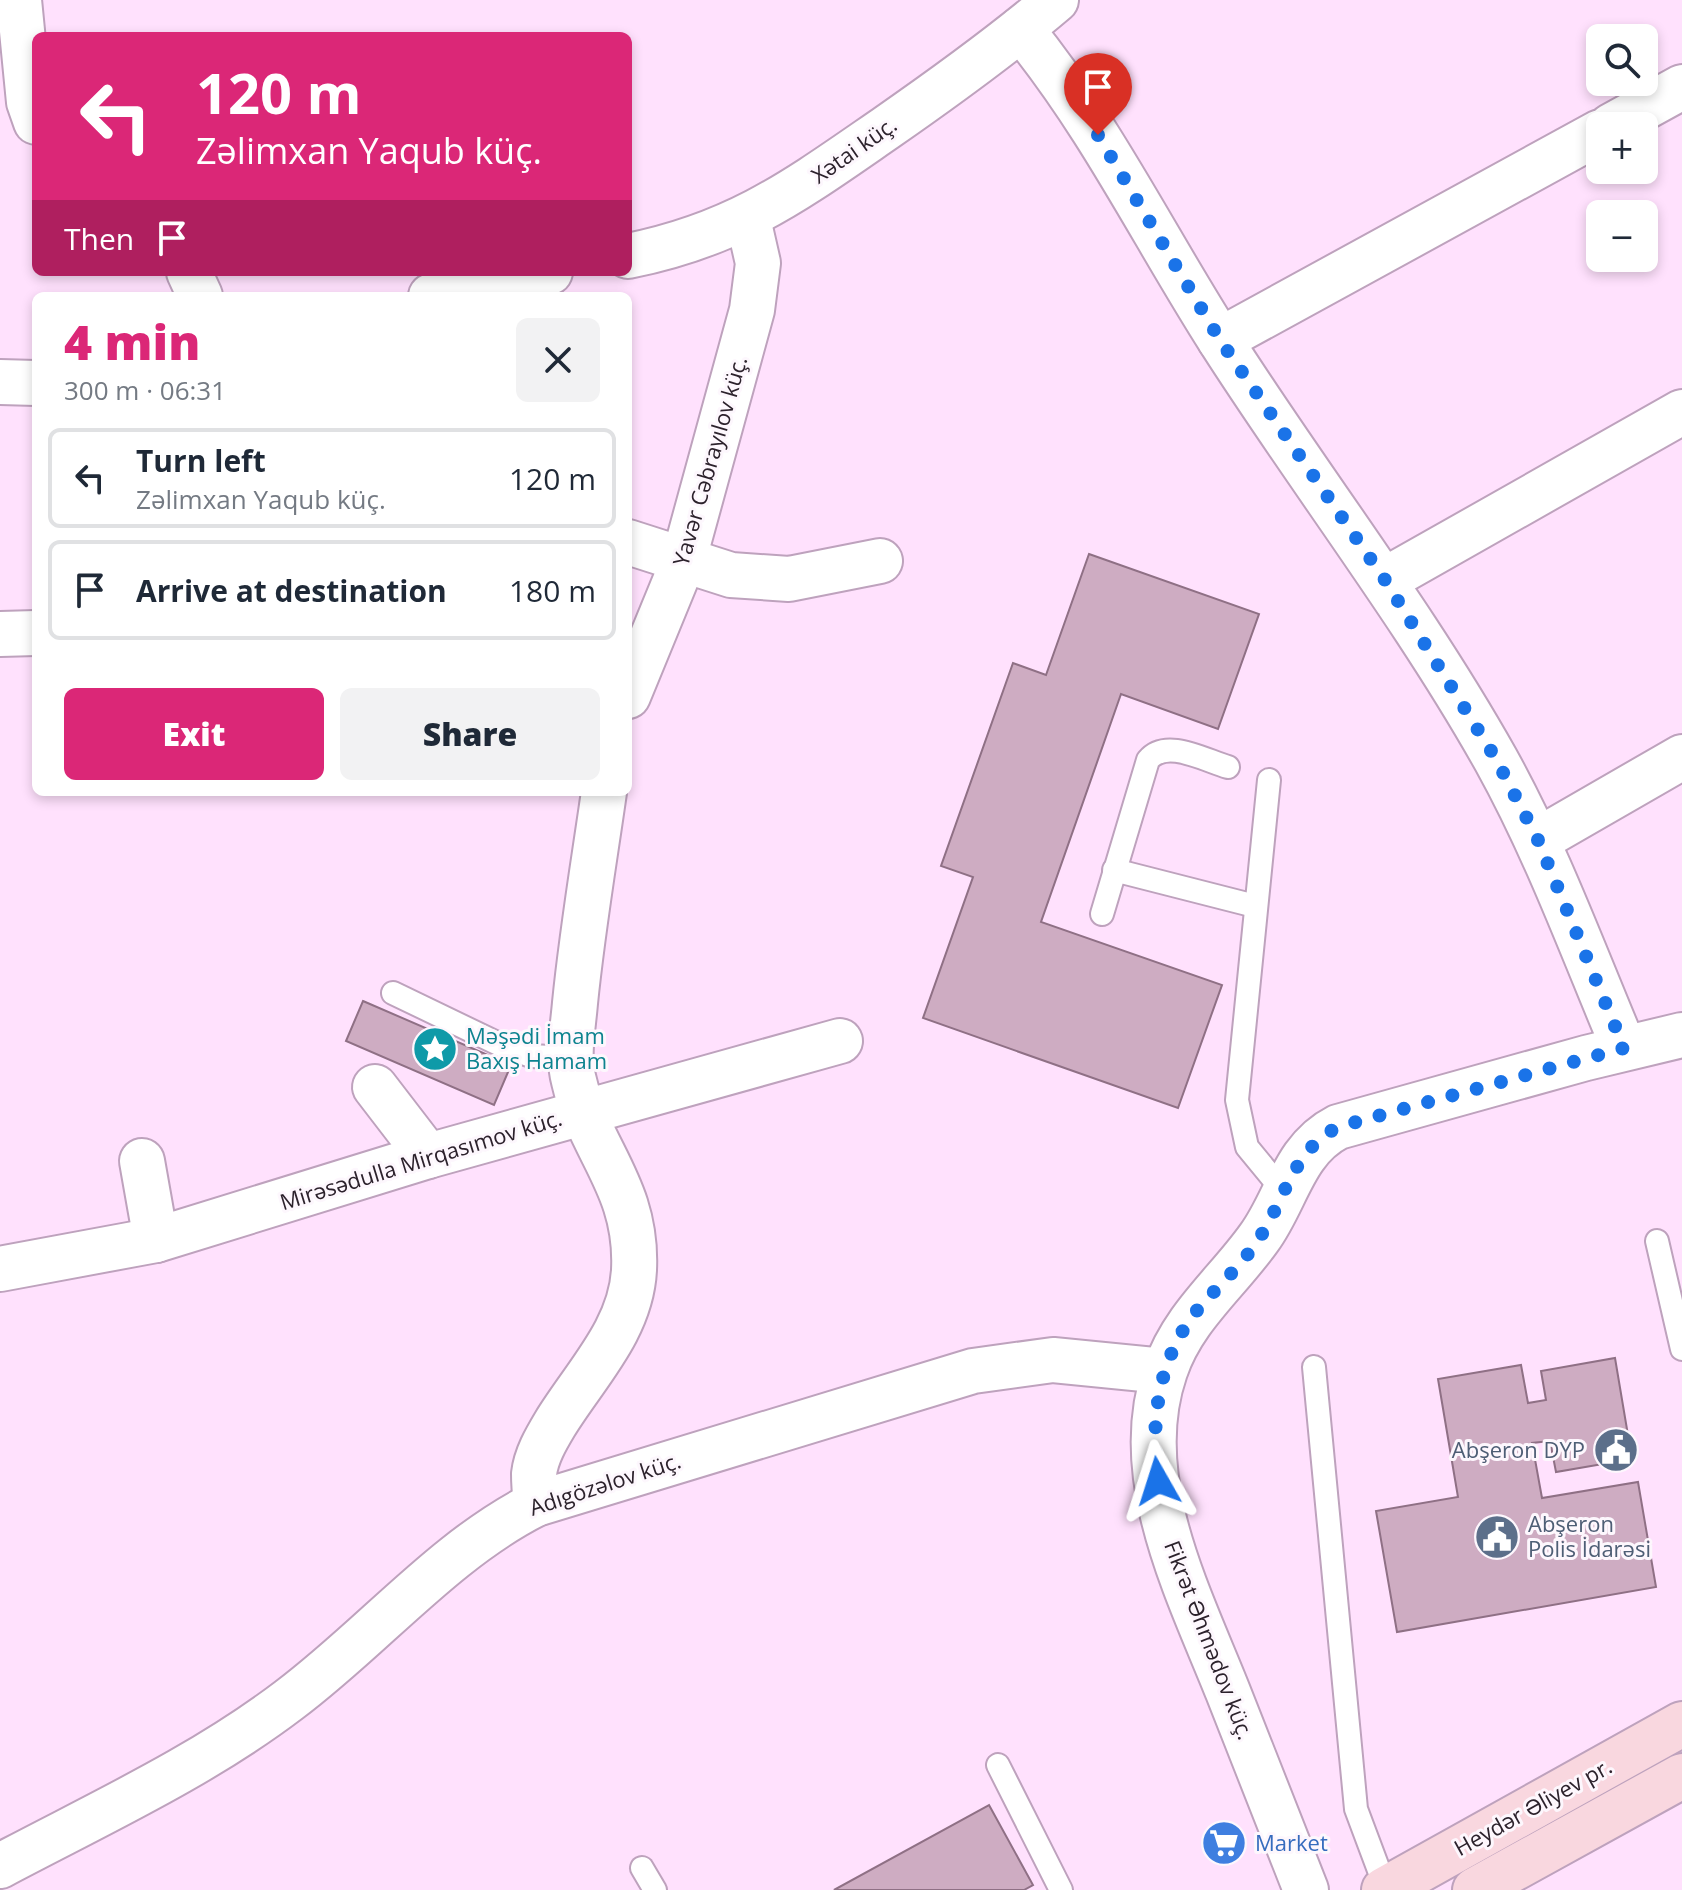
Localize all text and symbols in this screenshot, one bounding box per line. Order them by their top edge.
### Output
map controls [1586,24,1658,272]
button: search [1586,24,1658,96]
pin [1064,53,1132,135]
text: 120 m [196,54,362,130]
icon: left [64,64,168,168]
icon: arrive [1076,65,1120,109]
street label: Xətai küç. [805,109,902,190]
button: + [1586,112,1658,184]
text: Zəlimxan Yaqub küç. [196,126,542,175]
button: − [1586,200,1658,272]
icon: arrive [150,216,194,260]
text: Then [64,218,134,259]
text: 4 min [64,309,200,374]
button: close [516,318,600,402]
street label: Yavər Cəbrayılov küç. [665,352,753,569]
text: 300 m · 06:31 [64,372,226,408]
text: Turn left [136,440,266,481]
icon: left [68,456,112,500]
text: 120 m [509,458,596,499]
text: Zəlimxan Yaqub küç. [136,481,386,517]
icon: arrive [68,568,112,612]
text: Arrive at destination [136,570,447,611]
text: 180 m [509,570,596,611]
button: Exit [64,688,324,780]
button: Share [340,688,600,780]
place label: Məşədi İmam Baxış Hamam [466,1020,607,1075]
place icon: Məşədi İmam Baxış Hamam [411,1025,459,1073]
street label: Mirəsədulla Mirqasımov küç. [276,1102,565,1216]
public building icon: Abşeron DYP [1592,1426,1640,1474]
place label: Abşeron DYP [1452,1434,1585,1464]
position arrow [1116,1439,1200,1523]
street label: Adıgözəlov küç. [525,1444,684,1522]
place label: Abşeron Polis İdarəsi [1528,1508,1651,1563]
public building icon: Abşeron Polis İdarəsi [1473,1513,1521,1561]
street label: Fikrət Əhmədov küç. [1158,1536,1262,1743]
street label: Heydər Əliyev pr. [1448,1750,1617,1862]
supermarket icon: Market [1200,1819,1248,1867]
place label: Market [1255,1827,1328,1857]

